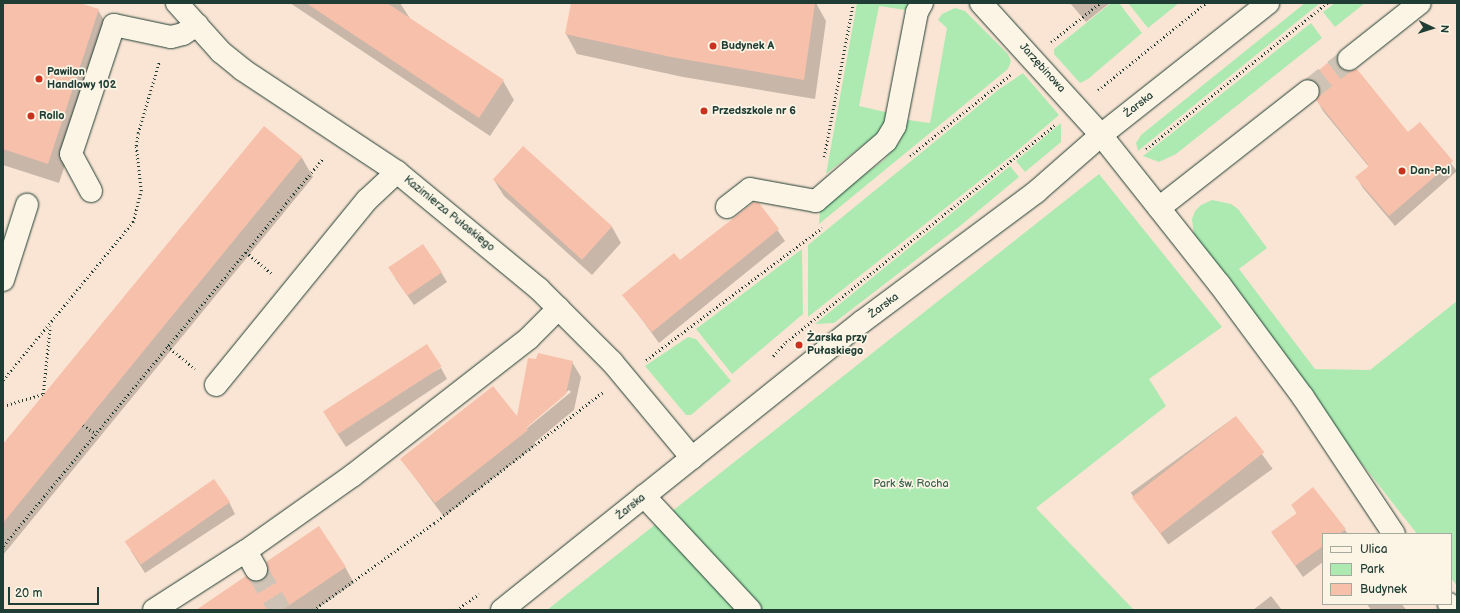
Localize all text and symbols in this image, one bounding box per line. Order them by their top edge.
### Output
north arrow [1412,8,1452,48]
text: N [1438,24,1451,33]
place label: Budynek A [721,39,774,53]
street label: Jarzębinowa [1016,40,1068,96]
marker: Budynek A [708,41,718,51]
place label: Pawilon Handlowy 102 [47,66,117,92]
marker: Pawilon Handlowy 102 [34,74,44,84]
street label: Żarska [1122,89,1156,121]
place label: Przedszkole nr 6 [712,104,796,118]
marker: Przedszkole nr 6 [699,106,709,116]
place label: Rollo [39,109,65,123]
marker: Rollo [26,111,36,121]
place label: Dan-Pol [1410,164,1450,178]
marker: Dan-Pol [1397,166,1407,176]
street label: Kazimierza Pułaskiego [401,173,497,255]
street label: Żarska [867,291,901,321]
place label: Żarska przy Pułaskiego [807,332,867,358]
marker: Żarska przy Pułaskiego [794,340,804,350]
park label: Park św. Rocha [873,477,949,491]
street label: Żarska [614,491,648,523]
legend [1322,533,1452,605]
text: Ulica [1360,542,1387,557]
text: Park [1360,562,1384,577]
scale bar [10,579,101,605]
text: Budynek [1360,582,1407,597]
text: 20 m [15,586,42,601]

